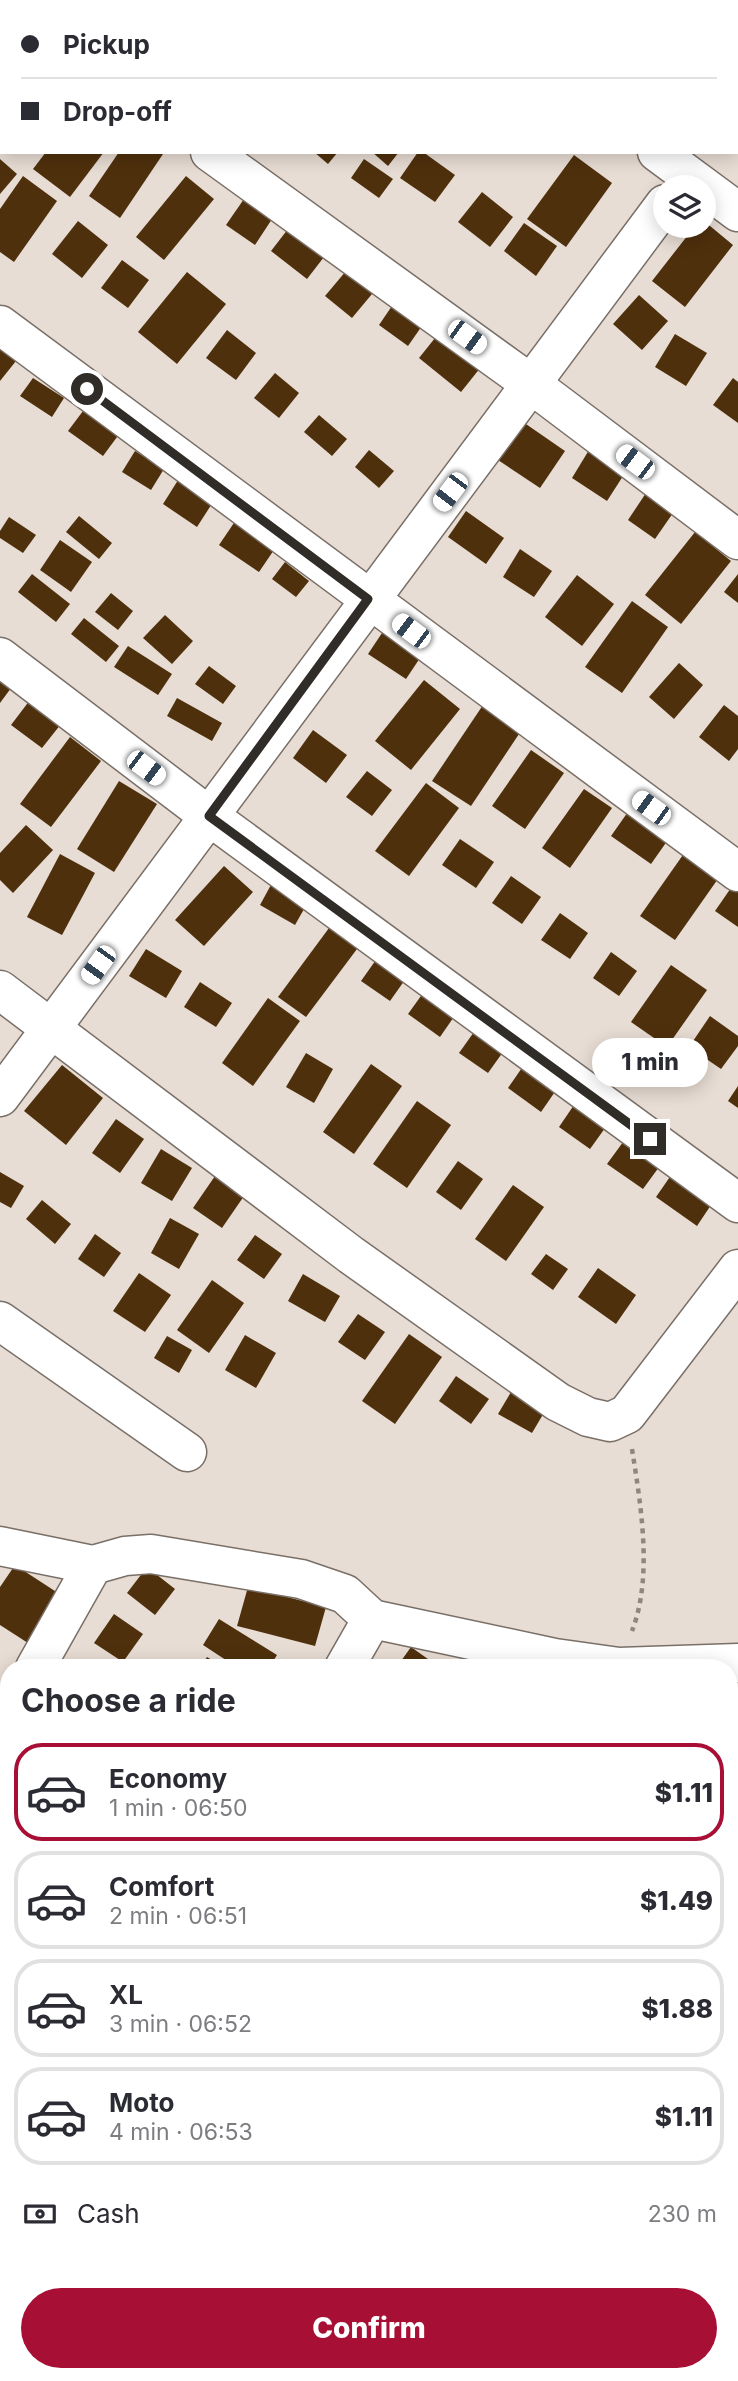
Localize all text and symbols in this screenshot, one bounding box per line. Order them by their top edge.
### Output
text: Pickup [63,29,150,60]
text: Drop-off [63,96,172,127]
map controls [653,175,716,238]
button: layers [653,175,716,238]
car [444,316,491,358]
route start [71,373,103,405]
car [612,441,659,483]
car [429,469,472,515]
car [388,610,435,652]
car [123,747,170,789]
car [628,787,675,829]
car [78,942,119,988]
callout: 1 min [592,1038,708,1086]
text: 1 min [621,1048,679,1076]
route end [634,1123,666,1155]
text: Choose a ride [21,1681,236,1720]
icon: car [25,1761,88,1824]
text: Economy [109,1763,227,1794]
text: $1.11 [655,1777,713,1808]
text: 1 min · 06:50 [109,1794,248,1822]
icon: car [25,1869,88,1932]
text: Comfort [109,1871,214,1902]
text: $1.49 [640,1885,713,1916]
text: 2 min · 06:51 [109,1902,247,1930]
icon: car [25,1977,88,2040]
text: XL [109,1979,143,2010]
text: $1.88 [641,1993,713,2024]
text: 3 min · 06:52 [109,2010,252,2038]
icon: car [25,2085,88,2148]
text: Moto [109,2087,174,2118]
text: $1.11 [655,2101,713,2132]
text: 4 min · 06:53 [109,2118,253,2146]
icon: cash [21,2195,59,2233]
text: Cash [77,2198,140,2229]
text: 230 m [648,2200,717,2228]
button: Confirm [21,2288,717,2368]

